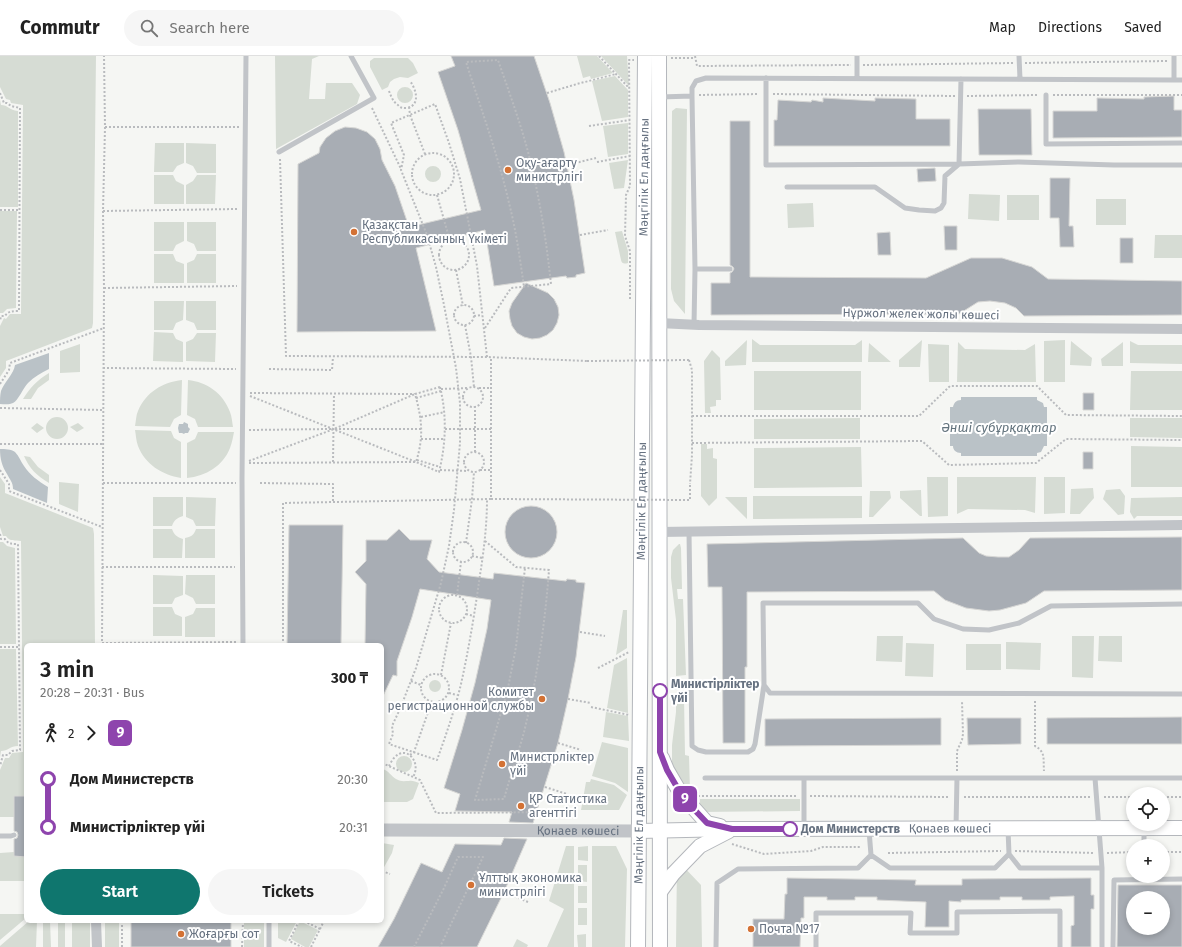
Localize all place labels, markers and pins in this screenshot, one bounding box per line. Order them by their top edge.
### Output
place label: Оқу-ағарту министрлігі [516,156,583,184]
marker: Оқу-ағарту министрлігі [503,165,513,175]
place label: Қазақстан Республикасының Үкіметі [362,218,507,246]
marker: Қазақстан Республикасының Үкіметі [349,227,359,237]
place label: Министірліктер үйі [670,677,759,705]
marker: Министірліктер үйі [652,683,668,699]
place label: Комитет регистрационной службы [388,685,535,713]
marker: Комитет регистрационной службы [537,694,547,704]
place label: Министрліктер үйі [510,750,594,778]
marker: Министрліктер үйі [497,759,507,769]
place label: ҚР Статистика агенттігі [529,792,607,820]
marker: ҚР Статистика агенттігі [516,801,526,811]
marker: Дом Министерств [782,821,798,837]
place label: Дом Министерств [800,822,900,836]
place label: Ұлттық экономика министрлігі [479,871,582,899]
marker: Ұлттық экономика министрлігі [466,880,476,890]
place label: Почта №17 [759,922,819,936]
marker: Почта №17 [746,924,756,934]
place label: Жоғарғы сот [189,927,260,941]
marker: Жоғарғы сот [176,929,186,939]

